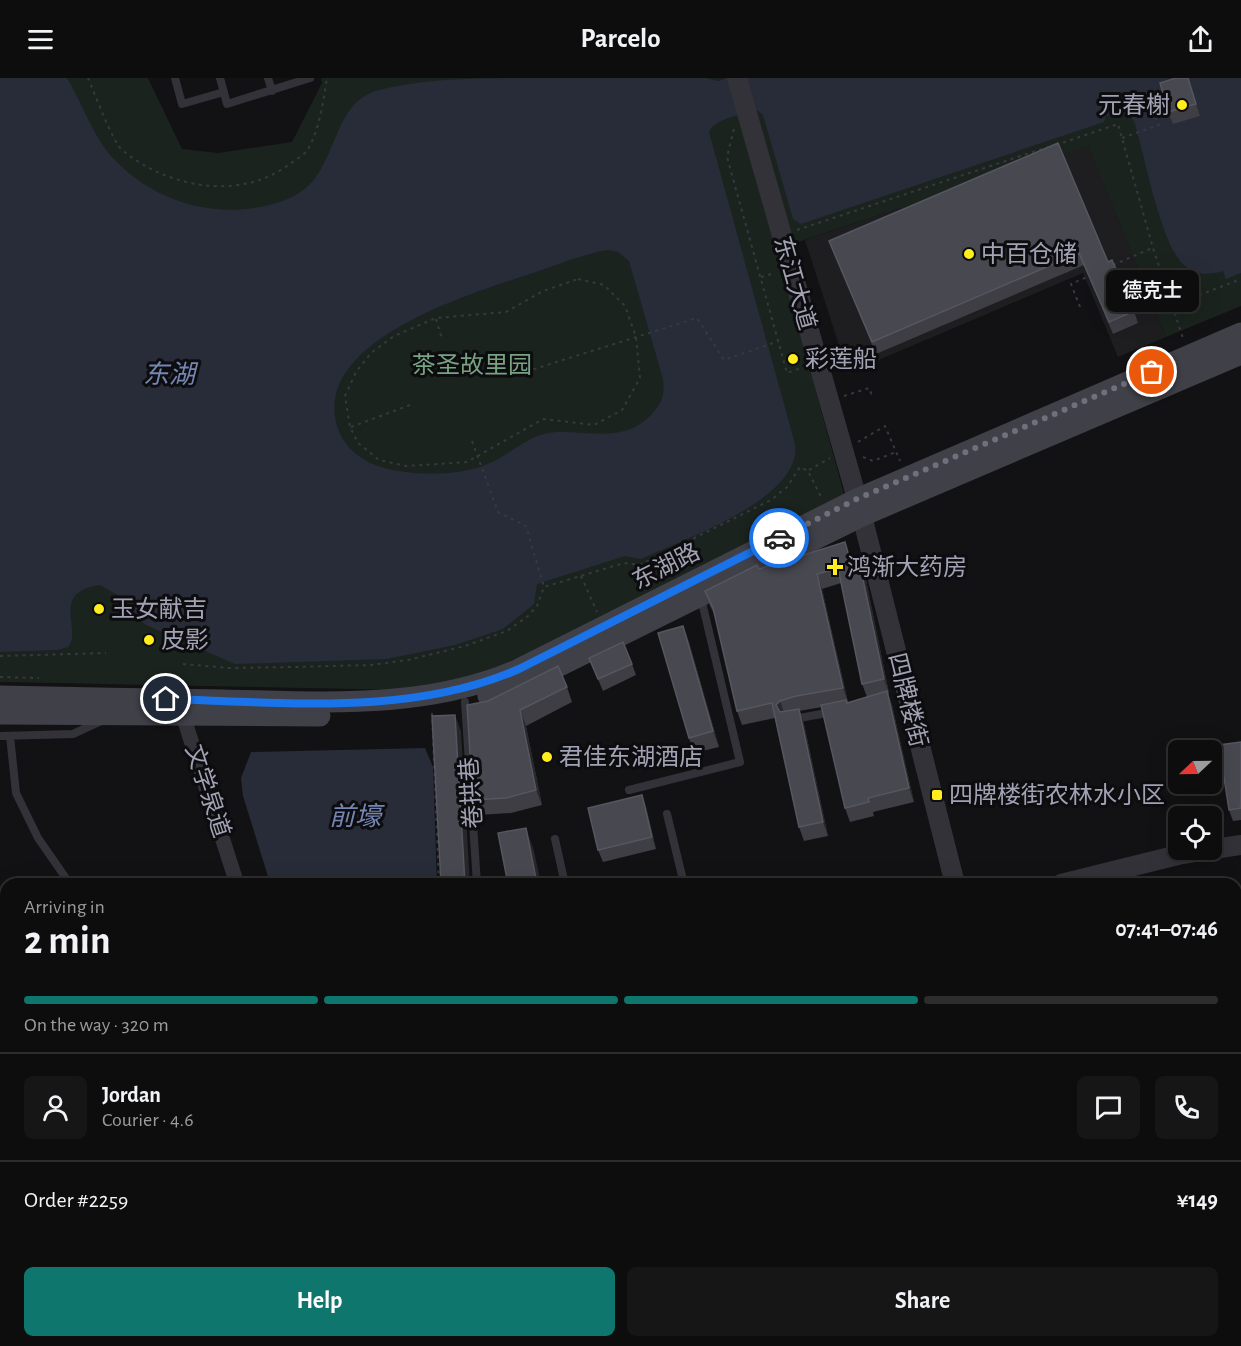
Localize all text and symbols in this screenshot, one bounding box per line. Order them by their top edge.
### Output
icon: menu [24,23,57,56]
icon: share [1184,23,1217,56]
text: Parcelo [580,25,661,52]
place label: 元春榭 [1098,92,1170,118]
marker: 元春榭 [1175,98,1189,112]
street label: 东江大道 [769,233,821,333]
place label: 中百仓储 [981,241,1077,267]
marker: 中百仓储 [962,247,976,261]
callout: 德克士 [1106,270,1198,312]
text: 德克士 [1123,281,1183,301]
place label: 彩莲船 [805,346,877,372]
pin [1126,346,1177,397]
park label: 茶圣故里园 [412,352,532,378]
marker: 彩莲船 [786,352,800,366]
icon: bag [1135,355,1168,388]
water label: 东湖 [143,361,199,388]
courier [749,508,809,568]
icon: car [763,522,796,555]
street label: 东湖路 [628,538,704,594]
place label: 鸿渐大药房 [847,554,967,580]
marker: 鸿渐大药房 [828,560,842,574]
place label: 玉女献吉 [111,596,207,622]
marker: 玉女献吉 [92,602,106,616]
place label: 皮影 [161,627,209,653]
marker: 皮影 [142,633,156,647]
street label: 四牌楼街 [884,650,932,750]
pin [140,673,191,724]
icon: home [149,682,182,715]
north arrow [1168,740,1222,794]
map controls [1168,740,1222,860]
street label: 文学泉道 [181,741,235,841]
place label: 君佳东湖酒店 [559,744,703,770]
marker: 君佳东湖酒店 [540,750,554,764]
street label: 卷拱巷 [456,756,486,830]
place label: 四牌楼街农林水小区 [949,782,1165,808]
marker: 四牌楼街农林水小区 [930,788,944,802]
water label: 前壕 [329,802,385,830]
button: locate [1168,806,1222,860]
text: Arriving in [24,897,105,917]
text: 07:41–07:46 [1115,918,1218,940]
text: 2 min [24,922,111,961]
text: On the way · 320 m [24,1015,169,1035]
button: person [24,1076,87,1139]
button: chat [1077,1076,1140,1139]
button: phone [1155,1076,1218,1139]
text: Jordan [102,1084,161,1106]
text: Courier · 4.6 [102,1110,194,1130]
text: Order #2259 [24,1189,128,1211]
text: ¥149 [1177,1189,1218,1211]
button: Help [24,1267,615,1336]
button: Share [627,1267,1218,1336]

